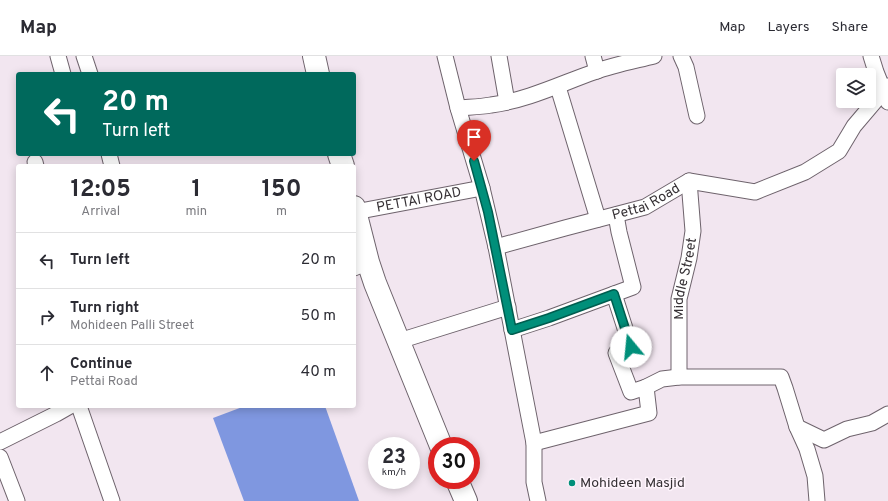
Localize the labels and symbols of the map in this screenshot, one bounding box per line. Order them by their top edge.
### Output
pin [457,120,491,161]
street label: Pettai Road [610,180,683,224]
street label: PETTAI ROAD [375,184,463,216]
street label: Middle Street [671,236,700,320]
position arrow [610,326,652,368]
speed limit sign: 30 [428,437,480,489]
place label: Mohideen Masjid [580,475,685,492]
marker: Mohideen Masjid [567,478,577,488]

